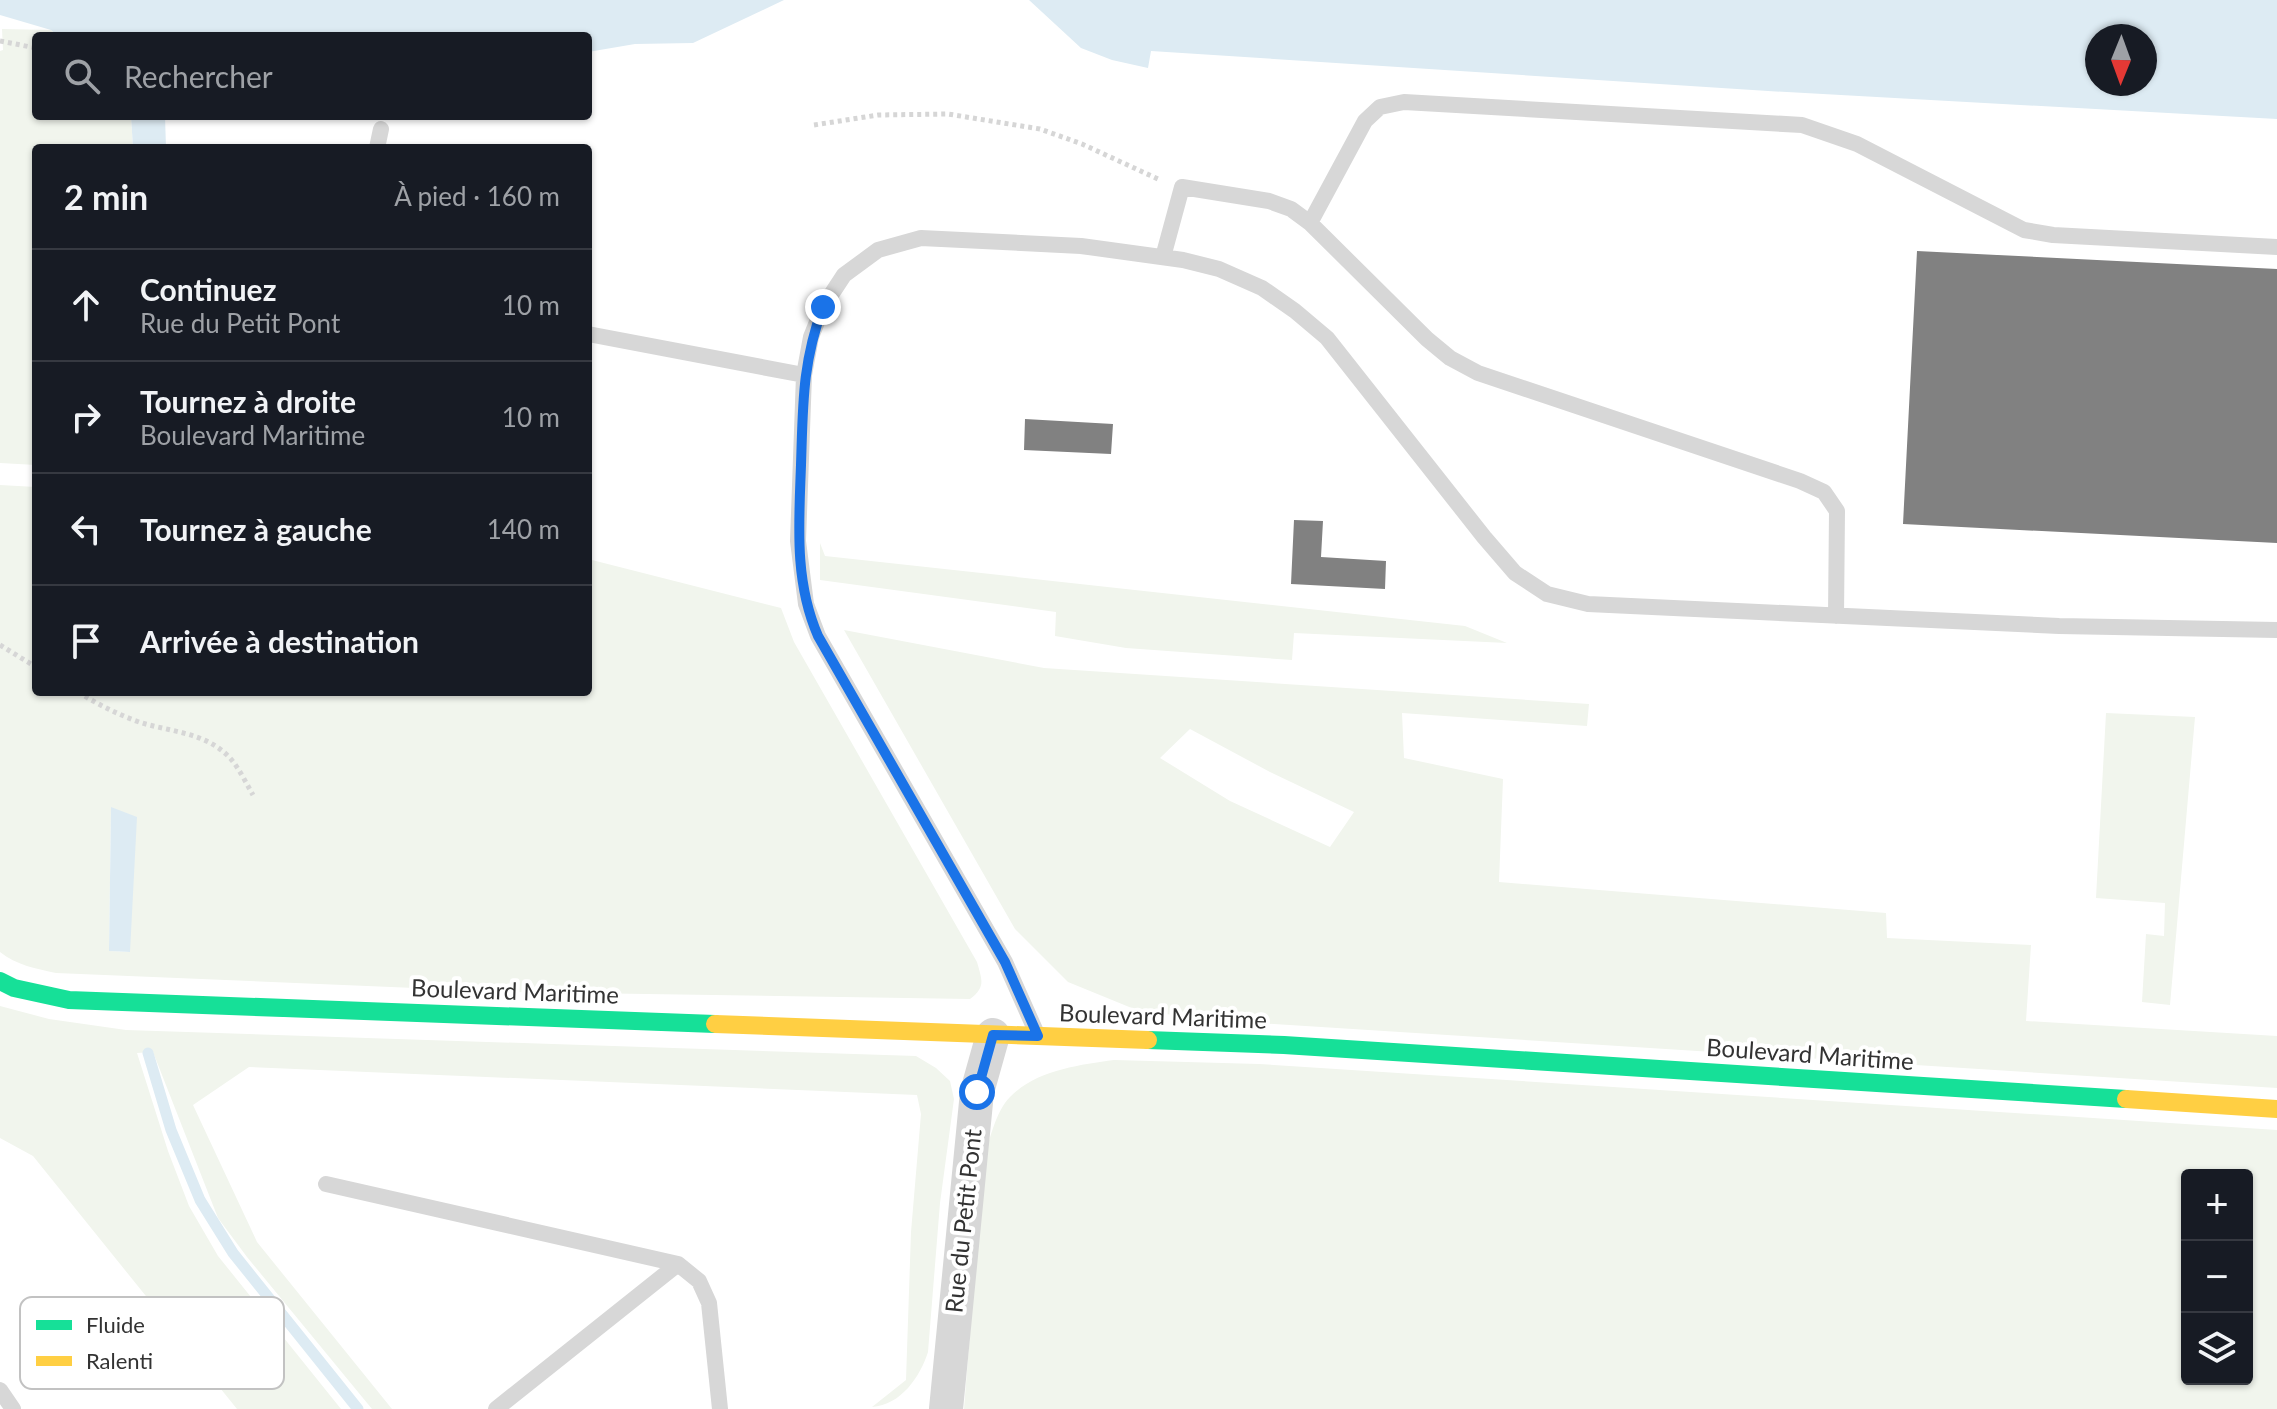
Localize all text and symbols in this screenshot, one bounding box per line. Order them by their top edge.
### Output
north arrow [2085,24,2157,96]
search box [32,32,592,120]
icon: search [60,54,104,98]
text: Rechercher [124,58,273,94]
text: 2 min [64,176,148,217]
text: À pied · 160 m [394,180,560,212]
text: Continuez [140,271,276,307]
icon: ahead [64,283,108,327]
text: 10 m [502,289,560,321]
route end [805,289,841,325]
text: Rue du Petit Pont [140,307,340,339]
text: Tournez à droite [140,383,356,419]
icon: right [64,395,108,439]
text: 10 m [502,401,560,433]
text: Boulevard Maritime [140,419,365,451]
icon: left [64,507,108,551]
text: Tournez à gauche [140,511,372,547]
text: 140 m [487,513,560,545]
icon: arrive [64,619,108,663]
text: Arrivée à destination [140,623,419,659]
street label: Boulevard Maritime [411,972,619,1009]
street label: Boulevard Maritime [1059,997,1267,1034]
street label: Boulevard Maritime [1705,1032,1915,1075]
route start [959,1074,995,1110]
street label: Rue du Petit Pont [938,1127,987,1314]
map controls [2181,1169,2253,1385]
button: + [2181,1169,2253,1241]
button: − [2181,1241,2253,1313]
legend [20,1297,284,1389]
text: Fluide [86,1311,145,1338]
button: layers [2181,1313,2253,1385]
text: Ralenti [86,1347,153,1374]

